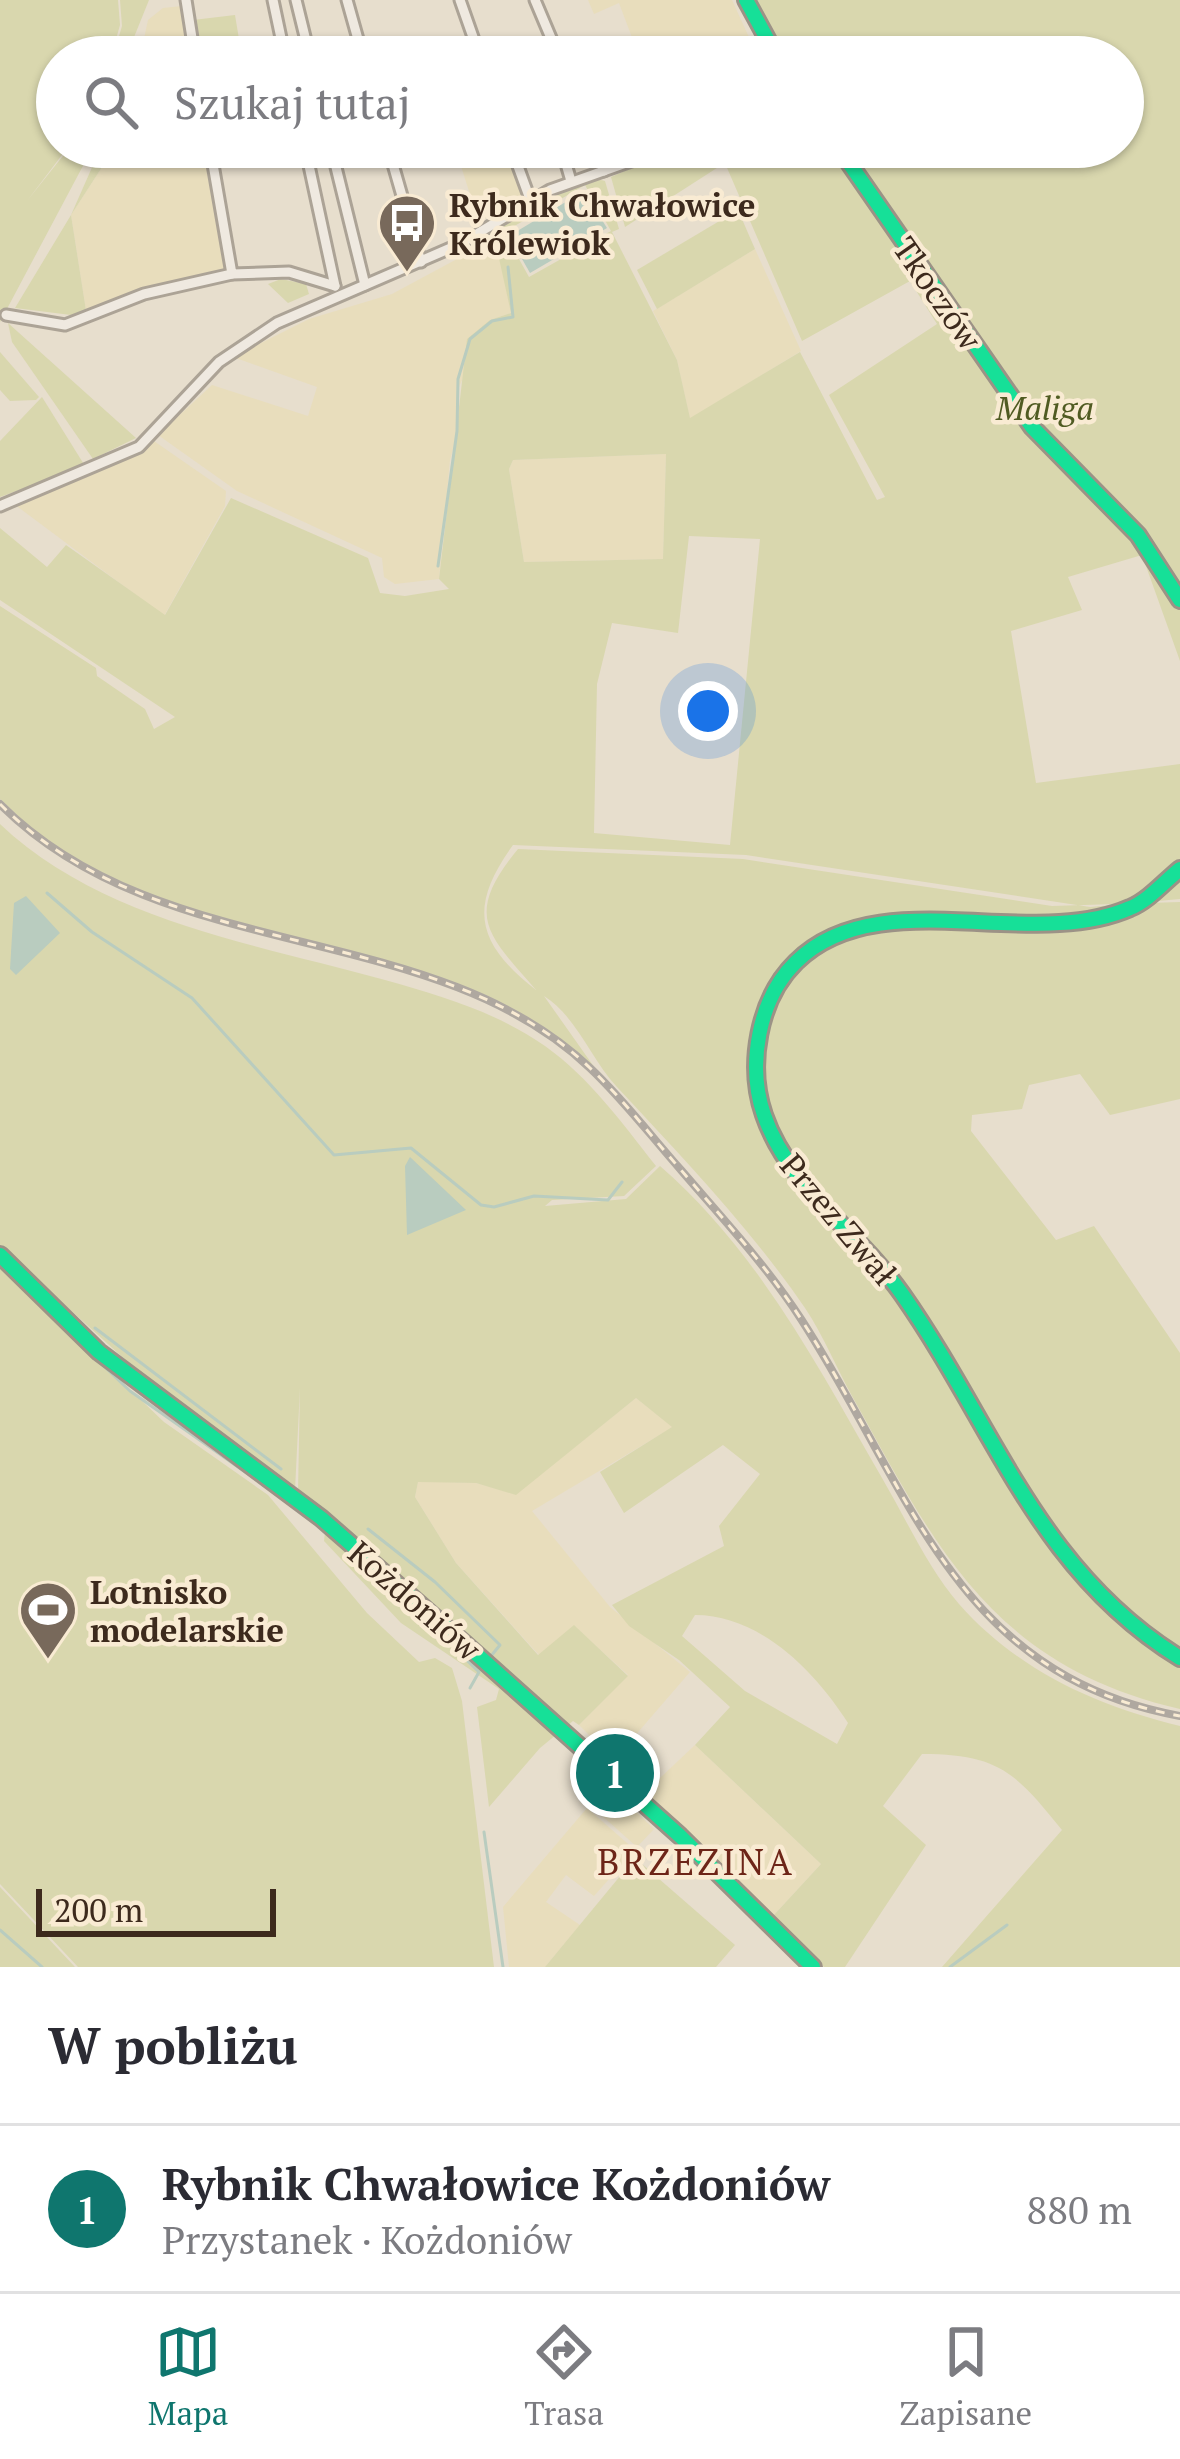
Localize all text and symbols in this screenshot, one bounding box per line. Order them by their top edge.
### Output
search box [36,36,1144,168]
icon: search [78,69,144,135]
text: Szukaj tutaj [174,72,411,132]
place label: Rybnik Chwałowice Królewiok [449,183,755,264]
bus stop icon: Rybnik Chwałowice Królewiok [376,192,438,274]
street label: Tkoczów [884,228,993,358]
park label: Maliga [995,386,1094,429]
your location [678,681,738,741]
street label: Przez Zwał [771,1144,907,1294]
street label: Kożdoniów [340,1531,491,1670]
place label: Lotnisko modelarskie [90,1570,284,1651]
sports icon: Lotnisko modelarskie [17,1579,79,1661]
pin: 1 [576,1728,654,1818]
district label: BRZEZINA [597,1838,795,1885]
scale bar [36,1883,276,1936]
text: 200 m [54,1888,143,1931]
text: W pobliżu [48,2011,298,2079]
text: Rybnik Chwałowice Kożdoniów [162,2153,830,2213]
text: 1 [76,2183,98,2235]
text: 880 m [1027,2183,1132,2235]
text: Przystanek · Kożdoniów [162,2213,572,2265]
tab: Mapa [148,2319,228,2434]
tab: Trasa [524,2319,604,2434]
tab: Zapisane [900,2319,1032,2434]

